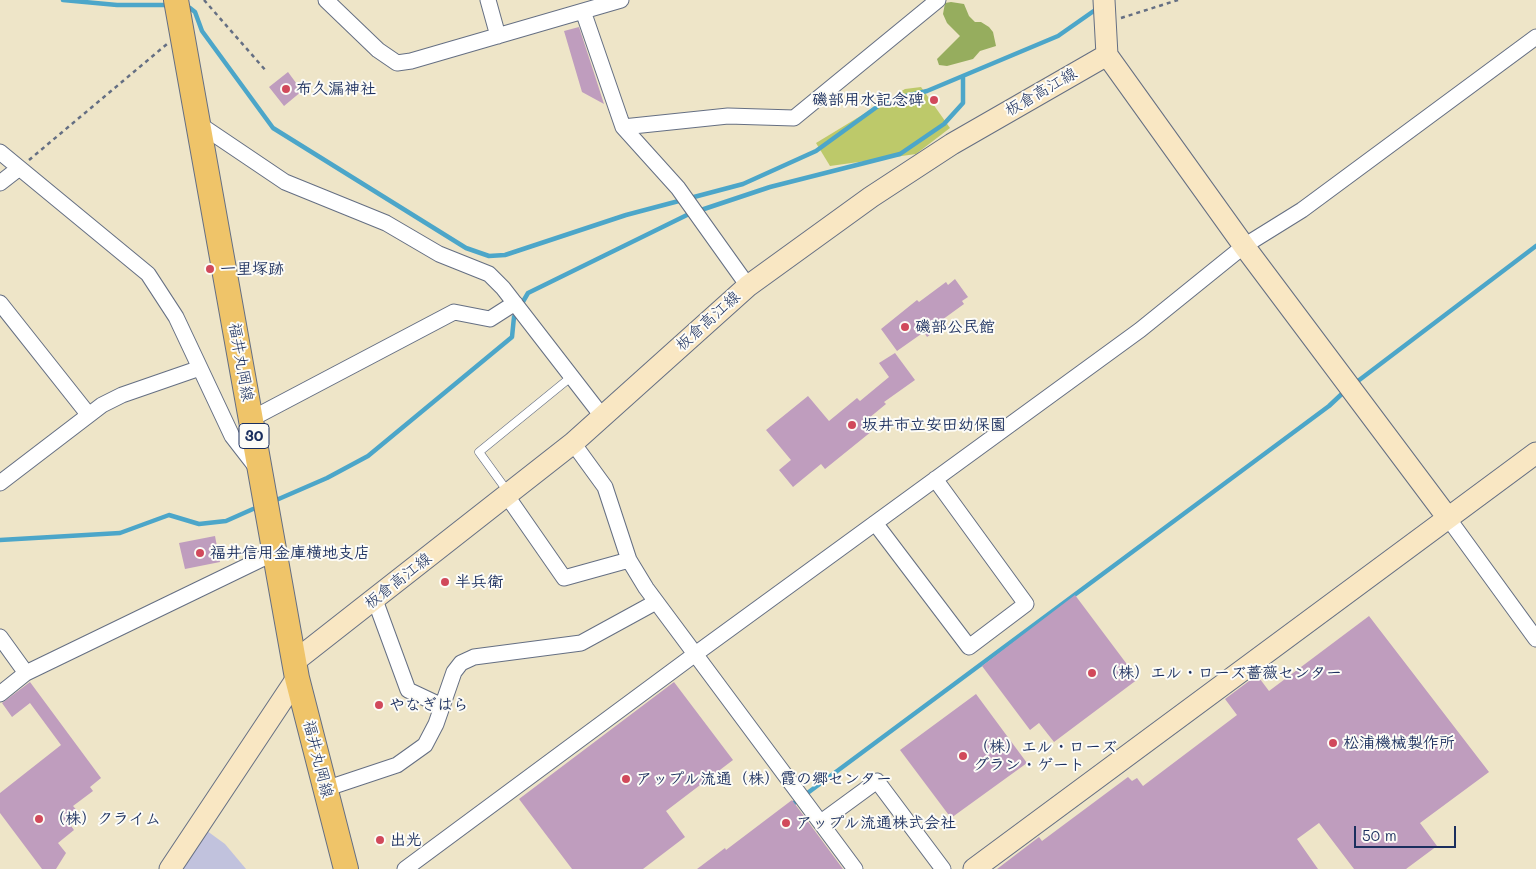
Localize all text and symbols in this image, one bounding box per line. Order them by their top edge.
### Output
street label: 板倉高江線 [1002,64,1080,120]
place label: 布久漏神社 [296,79,376,99]
marker: 布久漏神社 [280,83,292,95]
place label: 磯部用水記念碑 [812,90,924,110]
marker: 磯部用水記念碑 [928,94,940,106]
place label: 一里塚跡 [220,259,284,279]
marker: 一里塚跡 [204,263,216,275]
street label: 板倉高江線 [672,287,744,355]
place label: 磯部公民館 [915,317,995,337]
street label: 福井丸岡線 [225,321,257,403]
marker: 磯部公民館 [899,321,911,333]
place label: 坂井市立安田幼保園 [862,415,1006,435]
marker: 坂井市立安田幼保園 [846,419,858,431]
road number: 30 [239,424,269,448]
place label: 福井信用金庫横地支店 [210,543,370,563]
marker: 福井信用金庫横地支店 [194,547,206,559]
street label: 板倉高江線 [361,549,435,613]
place label: 半兵衛 [455,572,503,592]
marker: 半兵衛 [439,576,451,588]
place label: （株）エル・ローズ薔薇センター [1102,663,1342,683]
marker: （株）エル・ローズ薔薇センター [1086,667,1098,679]
place label: やなぎはら [389,695,469,715]
marker: やなぎはら [373,699,385,711]
street label: 福井丸岡線 [299,718,337,800]
place label: 松浦機械製作所 [1343,733,1455,753]
place label: （株）エル・ローズ グラン・ゲート [973,737,1117,775]
marker: 松浦機械製作所 [1327,737,1339,749]
marker: （株）エル・ローズ グラン・ゲート [957,750,969,762]
place label: アップル流通（株）霞の郷センター [636,769,892,789]
marker: アップル流通（株）霞の郷センター [620,773,632,785]
place label: （株）クライム [49,809,161,829]
marker: （株）クライム [33,813,45,825]
place label: アップル流通株式会社 [796,813,956,833]
scale bar [1356,816,1458,848]
marker: アップル流通株式会社 [780,817,792,829]
text: 50 m [1362,825,1397,845]
place label: 出光 [390,830,422,850]
marker: 出光 [374,834,386,846]

